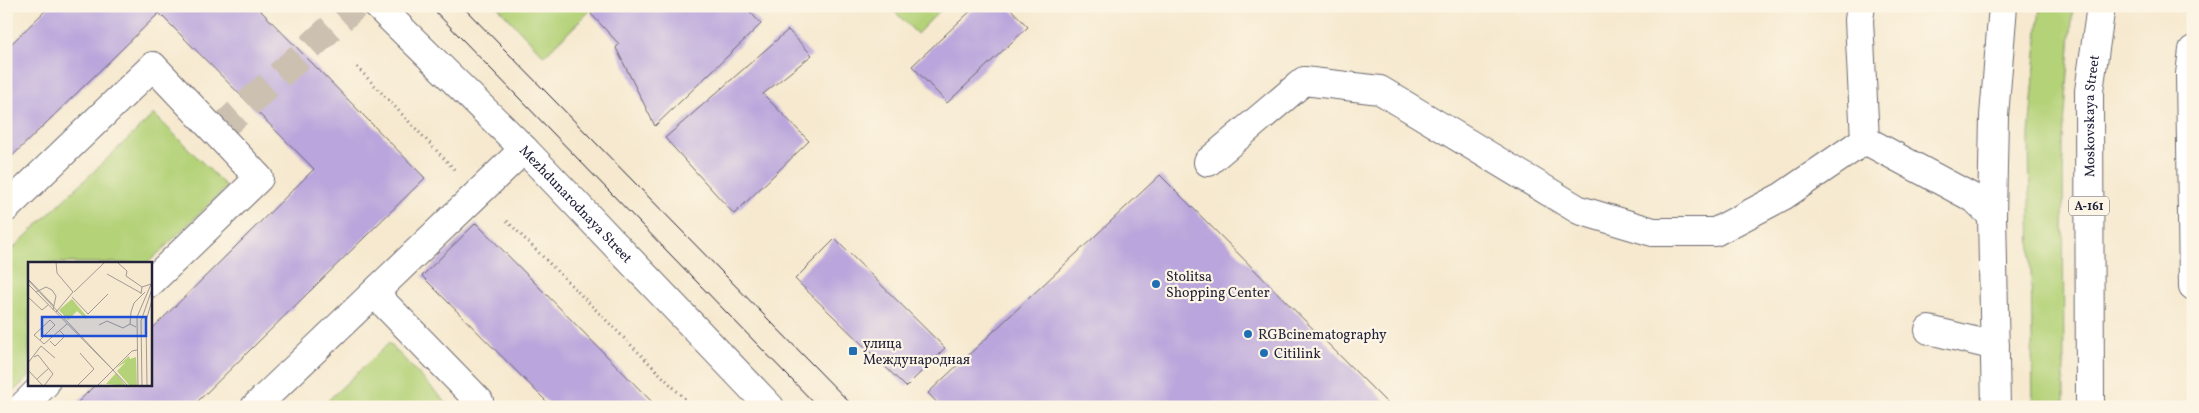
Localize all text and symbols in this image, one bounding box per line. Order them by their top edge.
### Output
street label: Moskovskaya Street [2081,54,2105,177]
street label: Mezhdunarodnaya Street [514,142,636,268]
road number: А-161 [2069,197,2109,216]
inset map [28,262,151,386]
place label: Stolitsa Shopping Center [1166,268,1270,303]
marker: Stolitsa Shopping Center [1150,278,1162,290]
place label: RGBcinematography [1258,326,1387,345]
marker: RGBcinematography [1242,328,1254,340]
place label: улица Международная [863,335,970,370]
marker: улица Международная [847,345,859,357]
place label: Citilink [1274,345,1321,364]
marker: Citilink [1258,347,1270,359]

